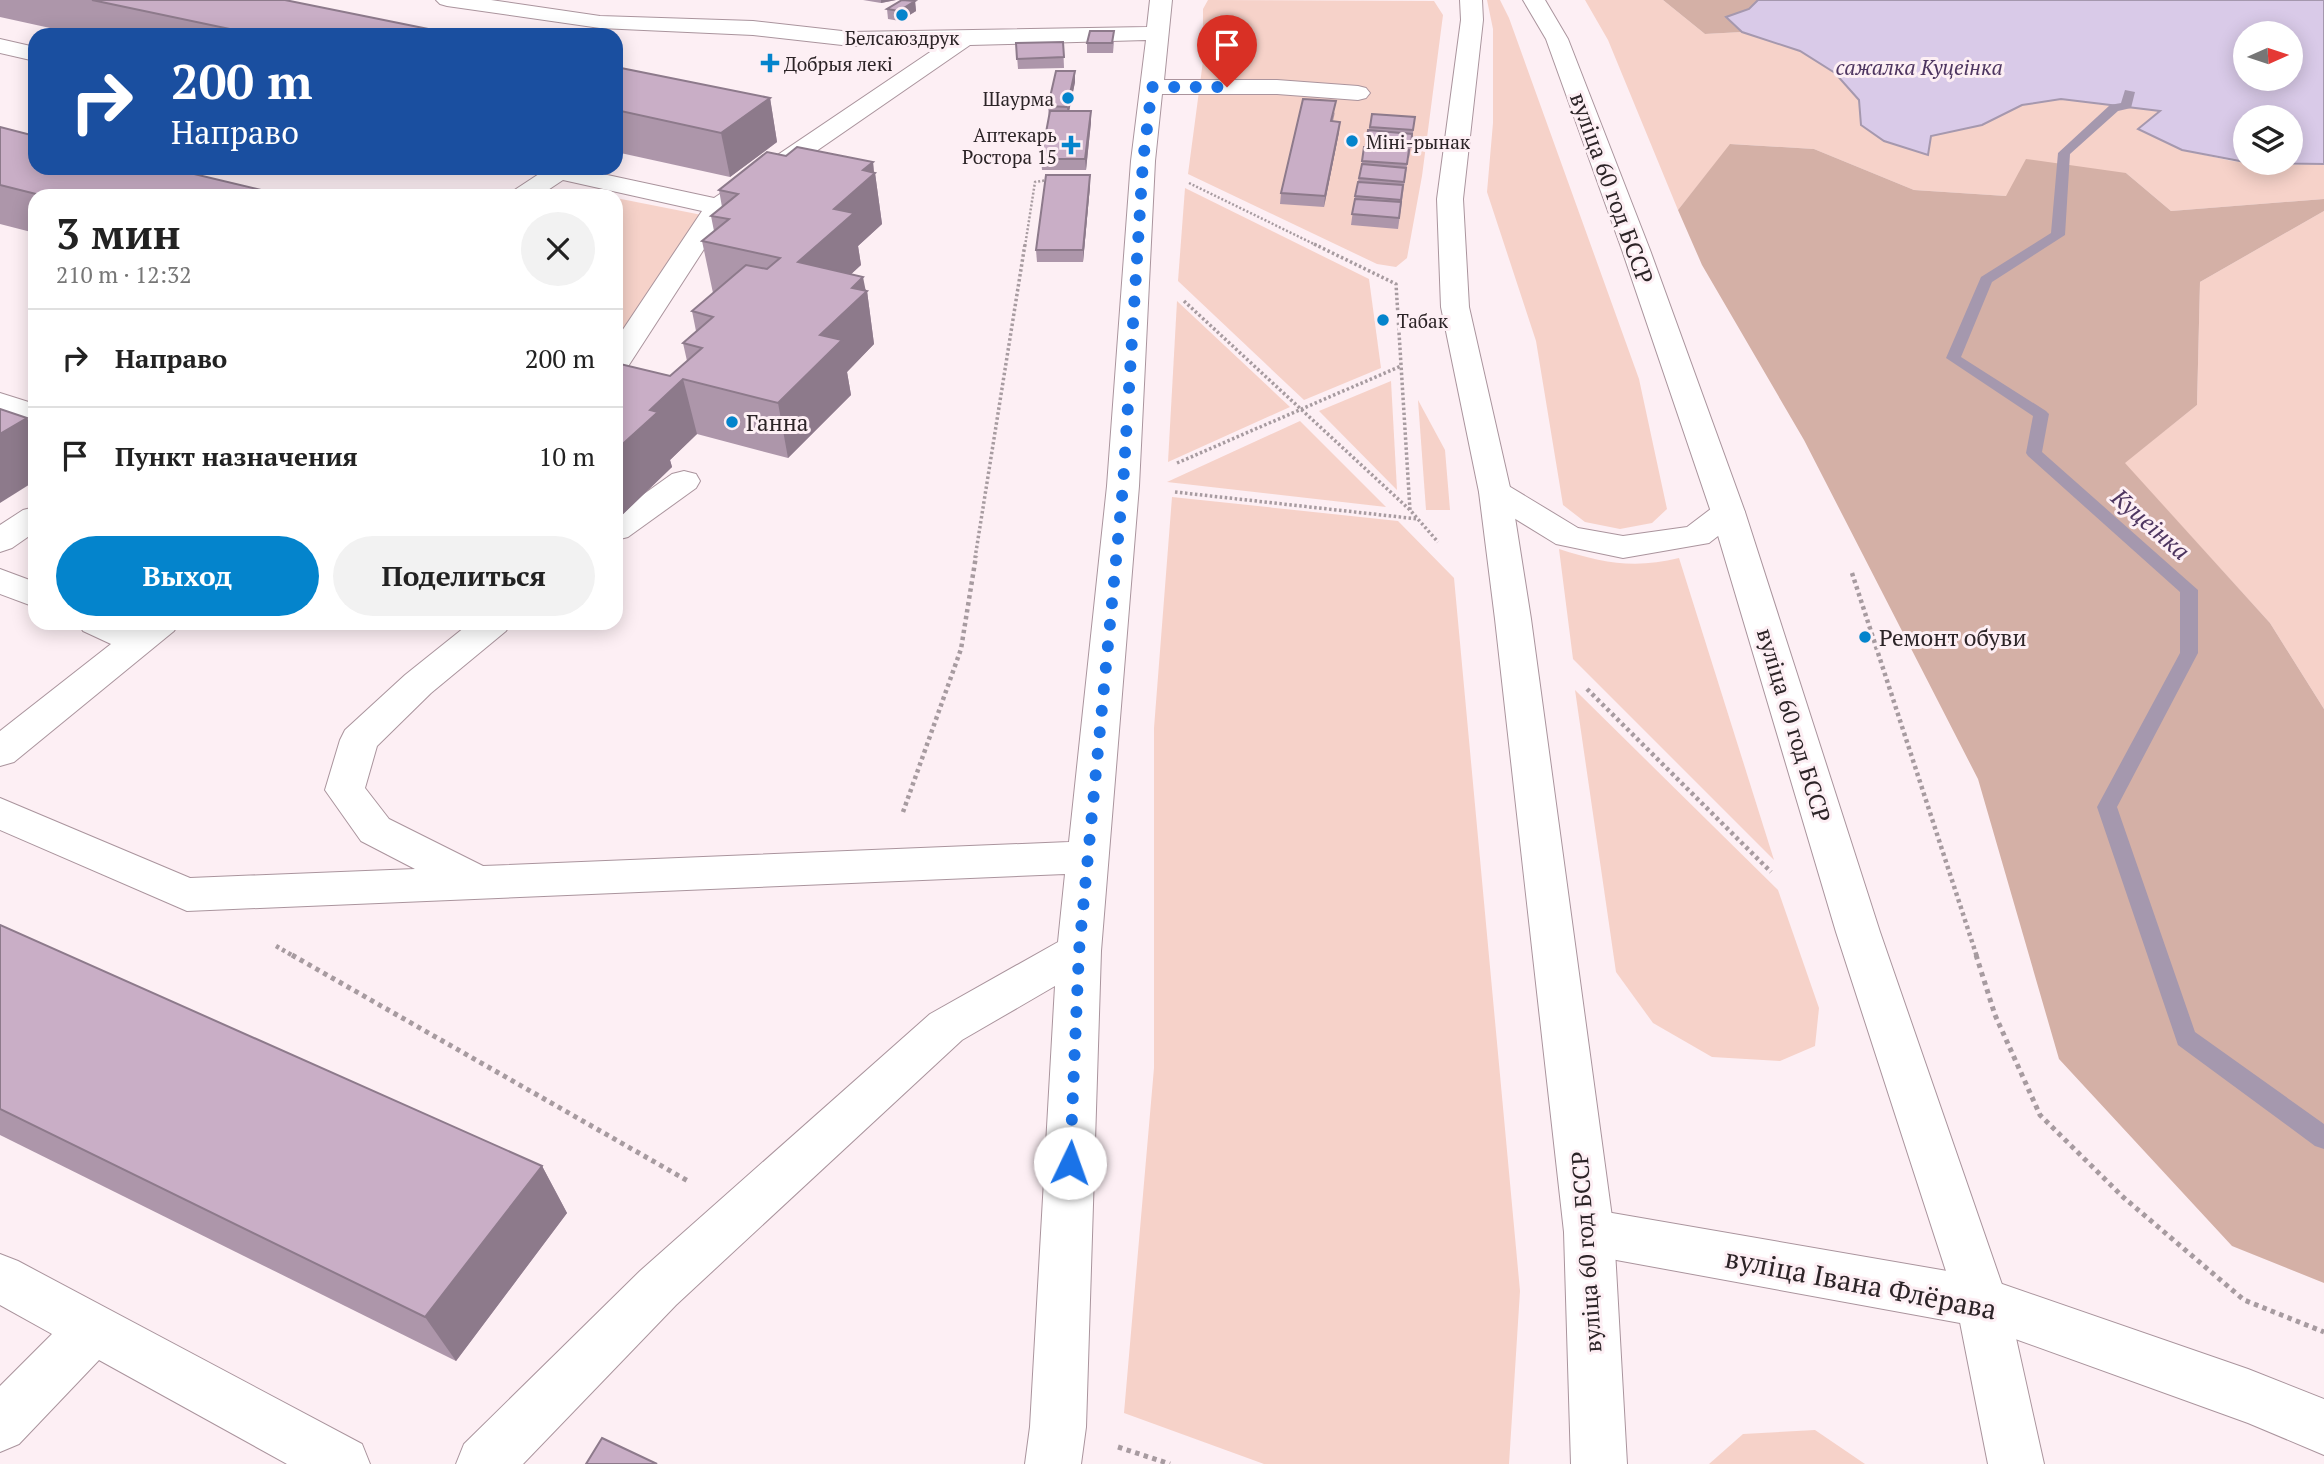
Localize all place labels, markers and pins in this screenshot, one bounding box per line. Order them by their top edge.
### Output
marker: Белсаюздрук [894,7,910,23]
pin [1197,15,1257,87]
place label: Белсаюздрук [845,25,960,50]
place label: Добрыя лекі [784,51,893,76]
marker: Добрыя лекі [762,55,778,71]
place label: Шаурма [983,86,1054,111]
marker: Шаурма [1060,90,1076,106]
place label: Аптекарь Ростора 15 [962,122,1057,169]
place label: Міні-рынак [1366,129,1471,154]
marker: Міні-рынак [1344,133,1360,149]
marker: Аптекарь Ростора 15 [1063,137,1079,153]
place label: Табак [1397,308,1449,333]
marker: Табак [1375,312,1391,328]
place label: Ганна [746,407,809,438]
marker: Ганна [724,414,740,430]
place label: Ремонт обуви [1879,622,2026,653]
marker: Ремонт обуви [1857,629,1873,645]

